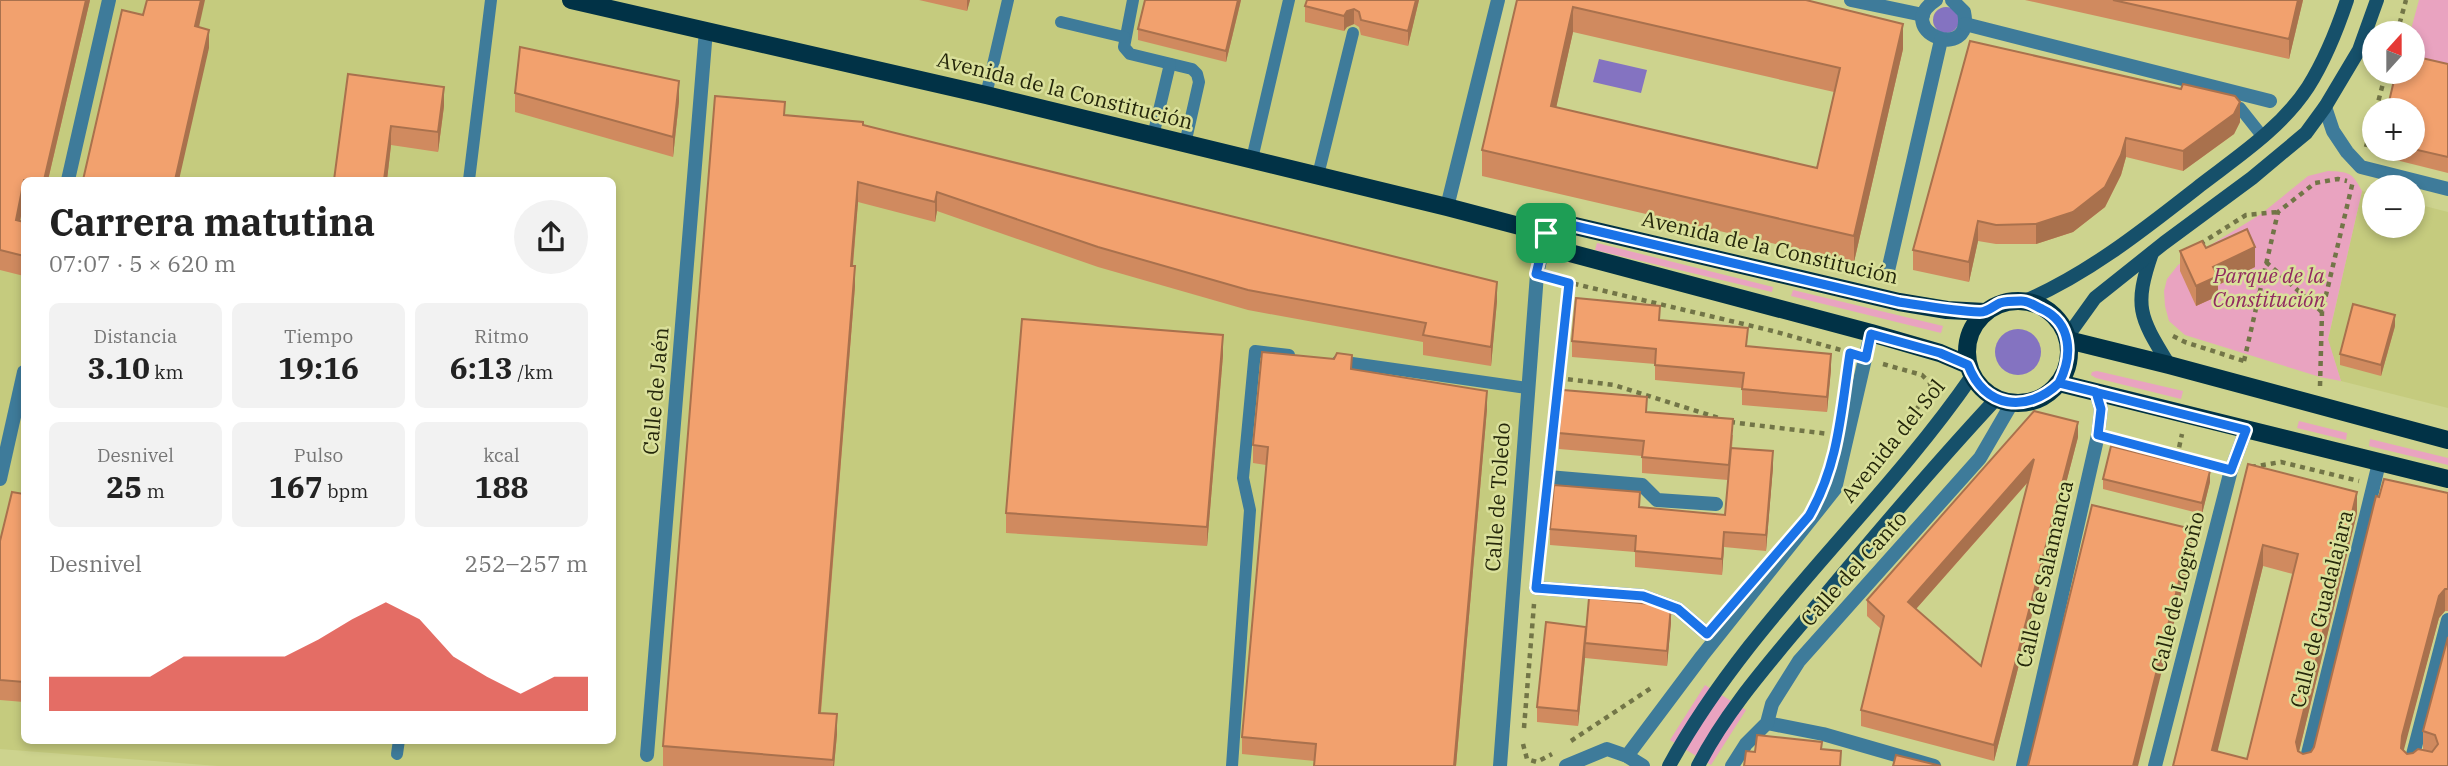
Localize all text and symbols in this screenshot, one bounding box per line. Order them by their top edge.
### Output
north arrow [2362,21,2426,84]
map controls [2362,21,2425,238]
street label: Avenida de la Constitución [934,45,1196,135]
button: + [2362,98,2425,161]
button: − [2362,175,2425,238]
text: Carrera matutina [49,197,375,246]
button: share [514,200,588,274]
pin [1516,203,1576,263]
street label: Avenida de la Constitución [1639,204,1901,290]
icon: arrive [1527,214,1565,252]
text: 07:07 · 5 × 620 m [49,248,236,278]
park label: Parque de la Constitución [2212,261,2325,313]
text: Distancia [94,324,177,348]
text: Tiempo [284,324,353,348]
text: Ritmo [474,324,529,348]
street label: Calle de Jaén [635,326,675,456]
text: 3.10 [87,348,150,387]
text: 19:16 [278,348,359,387]
text: 6:13 [450,348,513,387]
text: km [150,360,184,384]
text: /km [513,360,553,384]
street label: Avenida del Sol [1834,373,1951,508]
street label: Calle de Toledo [1478,421,1516,572]
text: Desnivel [97,443,174,467]
text: Pulso [294,443,343,467]
text: kcal [483,443,520,467]
text: 25 [106,467,142,506]
text: 167 [269,467,323,506]
text: 188 [475,467,529,506]
street label: Calle de Salamanca [2009,477,2079,670]
text: m [142,479,165,503]
text: bpm [323,479,368,503]
street label: Calle del Canto [1794,505,1913,632]
street label: Calle de Guadalajara [2283,507,2359,710]
street label: Calle de Logroño [2144,508,2211,675]
text: Desnivel [49,548,142,578]
text: 252–257 m [464,548,588,578]

